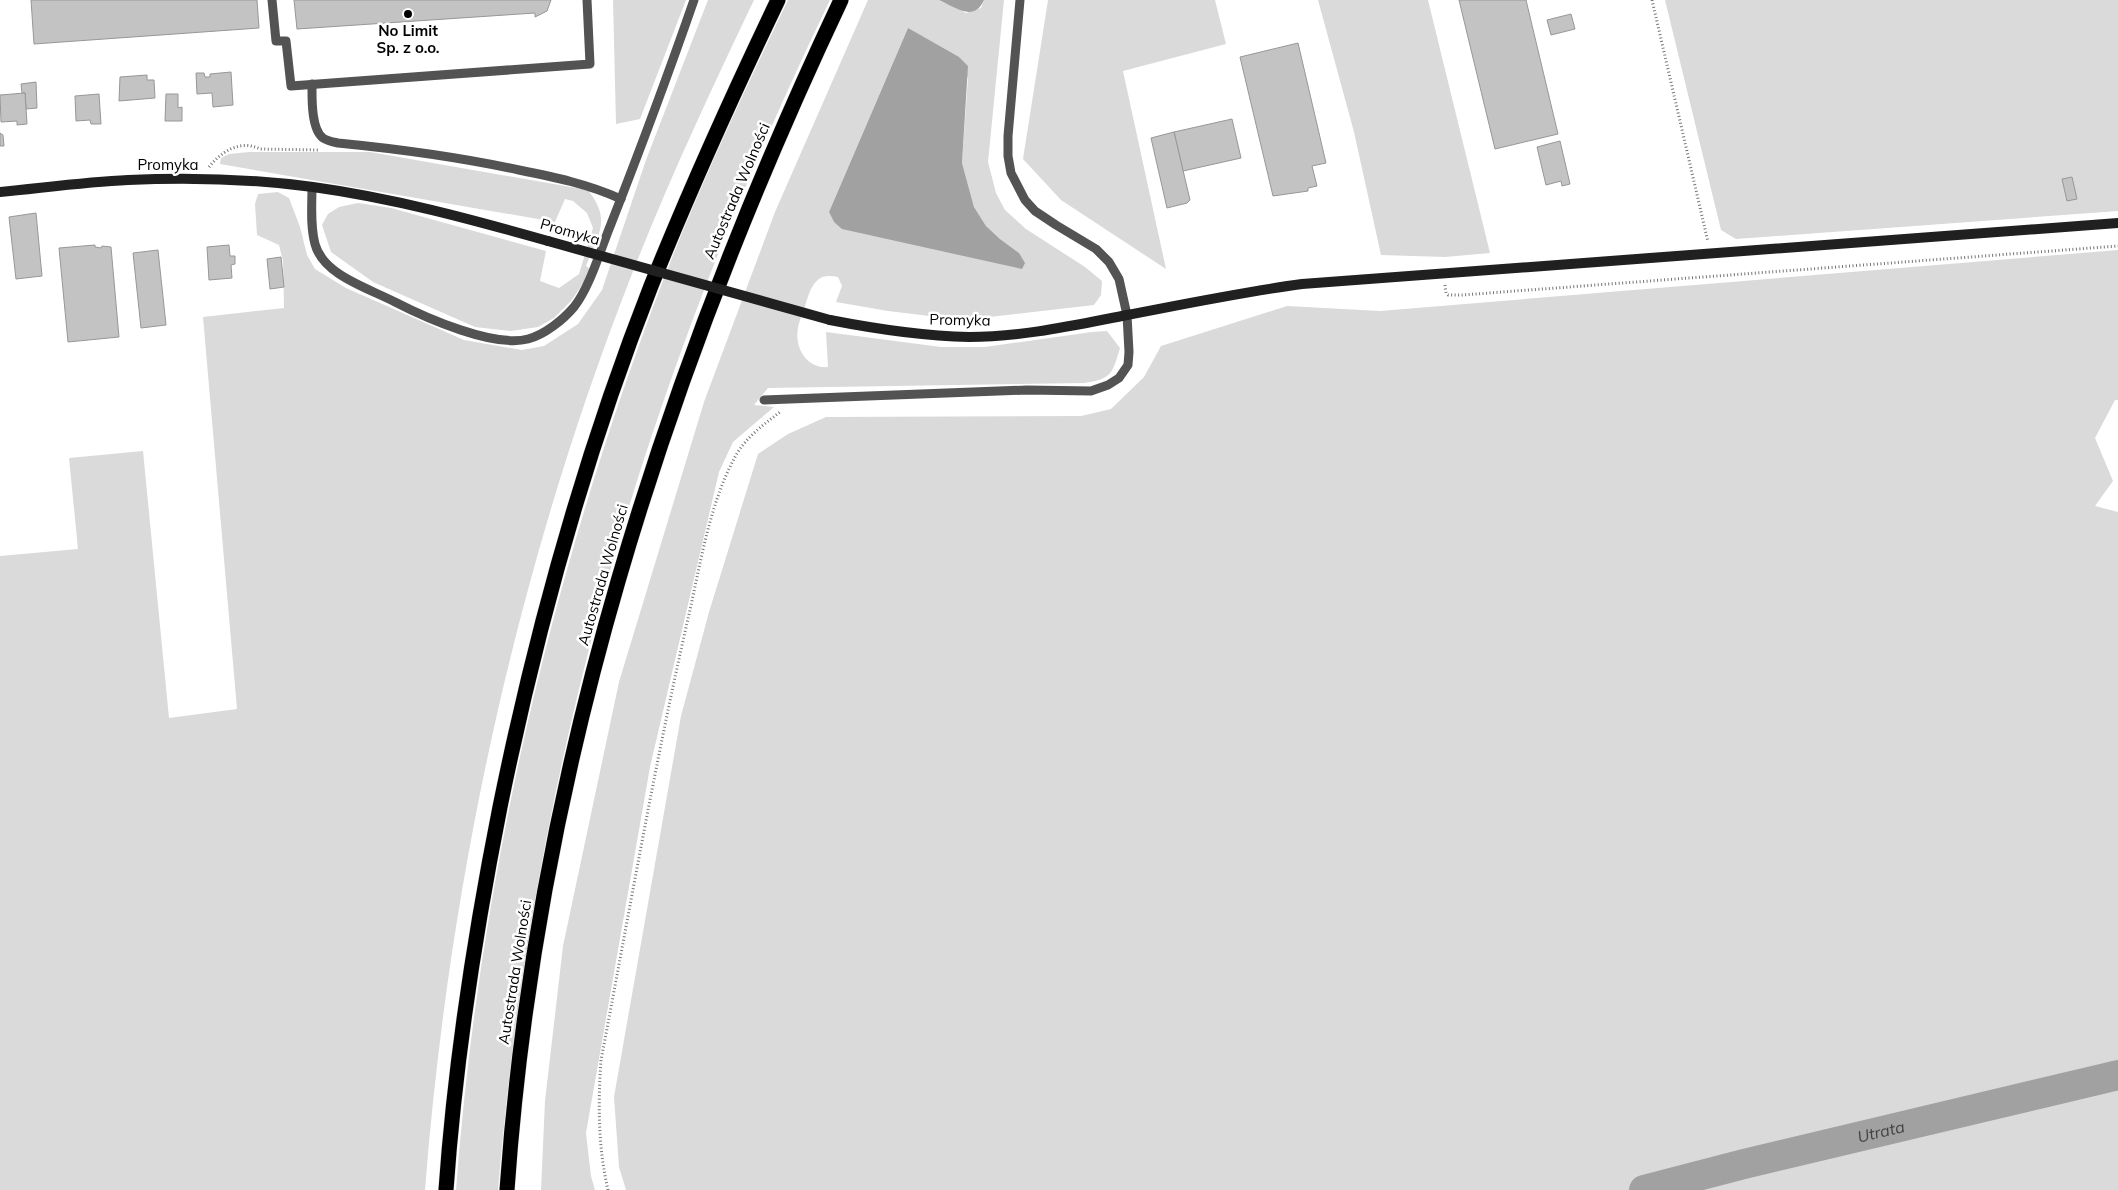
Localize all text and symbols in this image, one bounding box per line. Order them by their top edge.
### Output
marker: No Limit Sp. z o.o. [402,8,414,20]
place label: No Limit Sp. z o.o. [377,21,439,57]
street label: Autostrada Wolności [699,120,774,262]
street label: Promyka [137,155,199,174]
street label: Promyka [538,214,602,249]
street label: Promyka [929,309,991,330]
street label: Autostrada Wolności [573,502,632,648]
street label: Autostrada Wolności [494,898,535,1046]
water label: Utrata [1855,1116,1907,1147]

